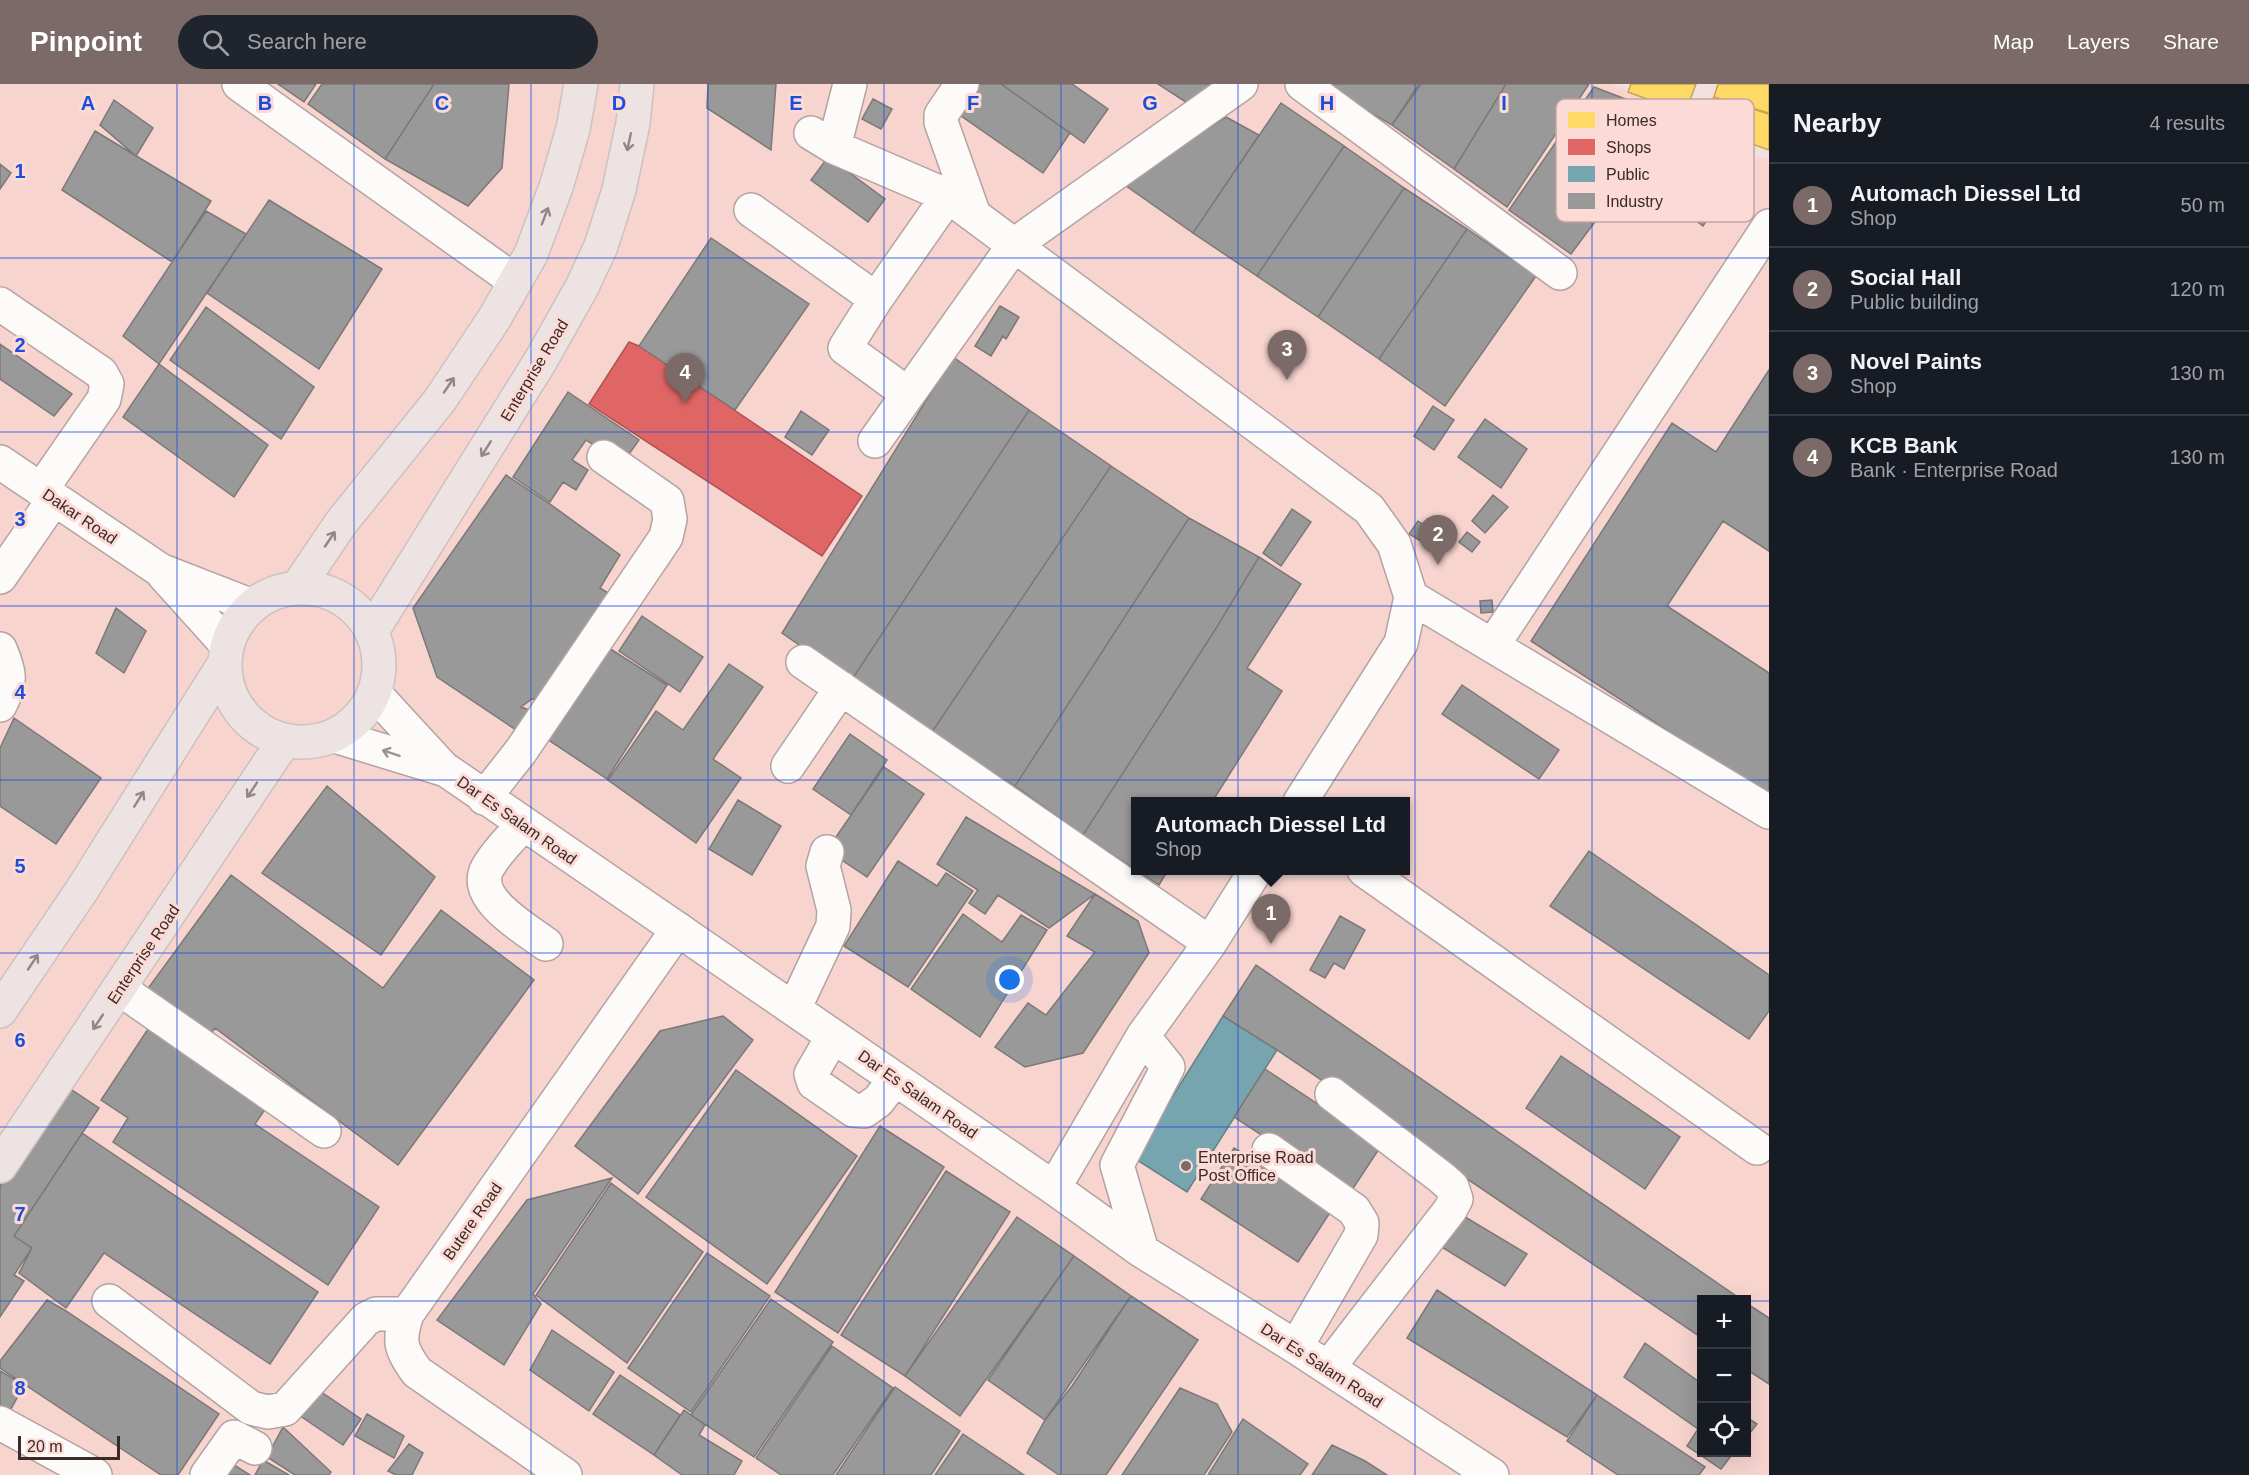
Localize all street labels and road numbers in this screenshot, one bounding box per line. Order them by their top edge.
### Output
street label: Enterprise Road [497,316,571,424]
street label: Dakar Road [40,485,120,547]
street label: Dar Es Salam Road [454,773,579,868]
street label: Enterprise Road [104,902,183,1007]
street label: Dar Es Salam Road [855,1047,980,1142]
street label: Butere Road [440,1180,505,1263]
street label: Dar Es Salam Road [1258,1320,1386,1411]

